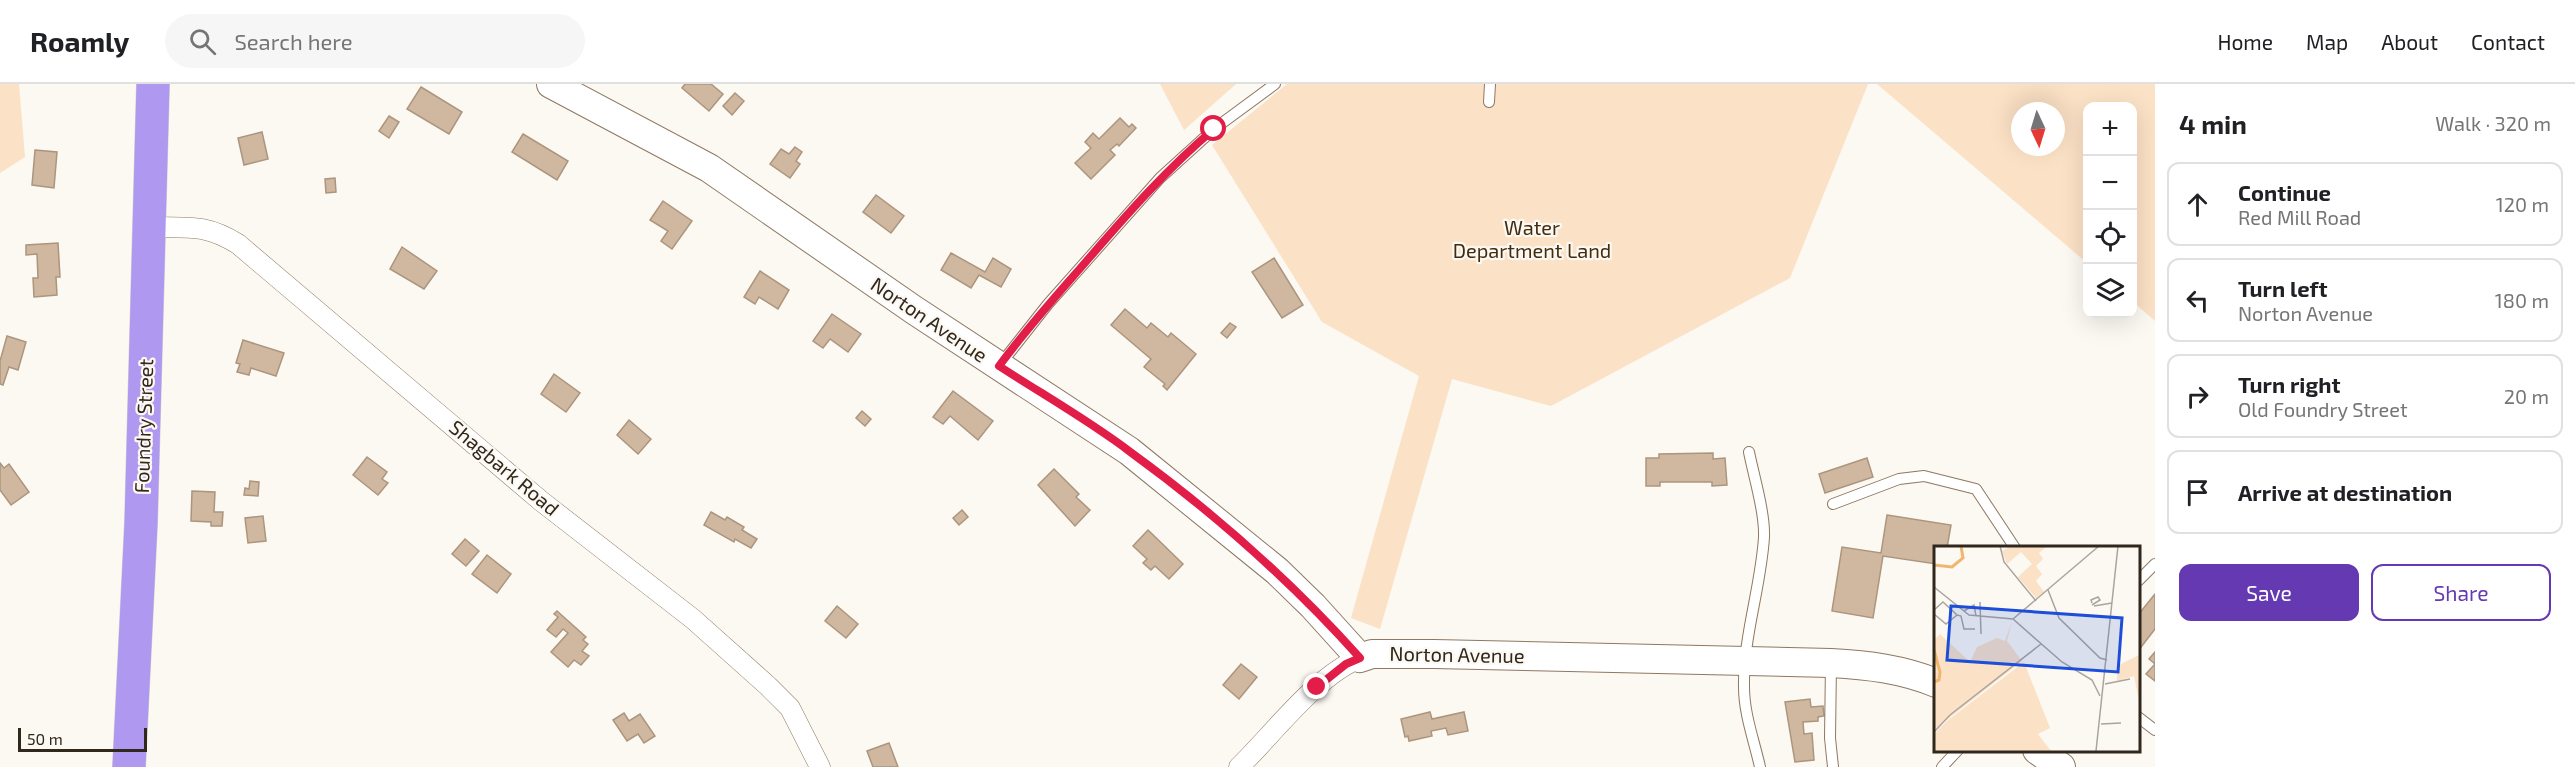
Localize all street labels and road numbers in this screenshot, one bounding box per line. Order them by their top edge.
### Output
street label: Norton Avenue [867,271,992,367]
street label: Foundry Street [129,358,157,494]
street label: Shagbark Road [445,414,564,520]
street label: Norton Avenue [1389,641,1525,667]

